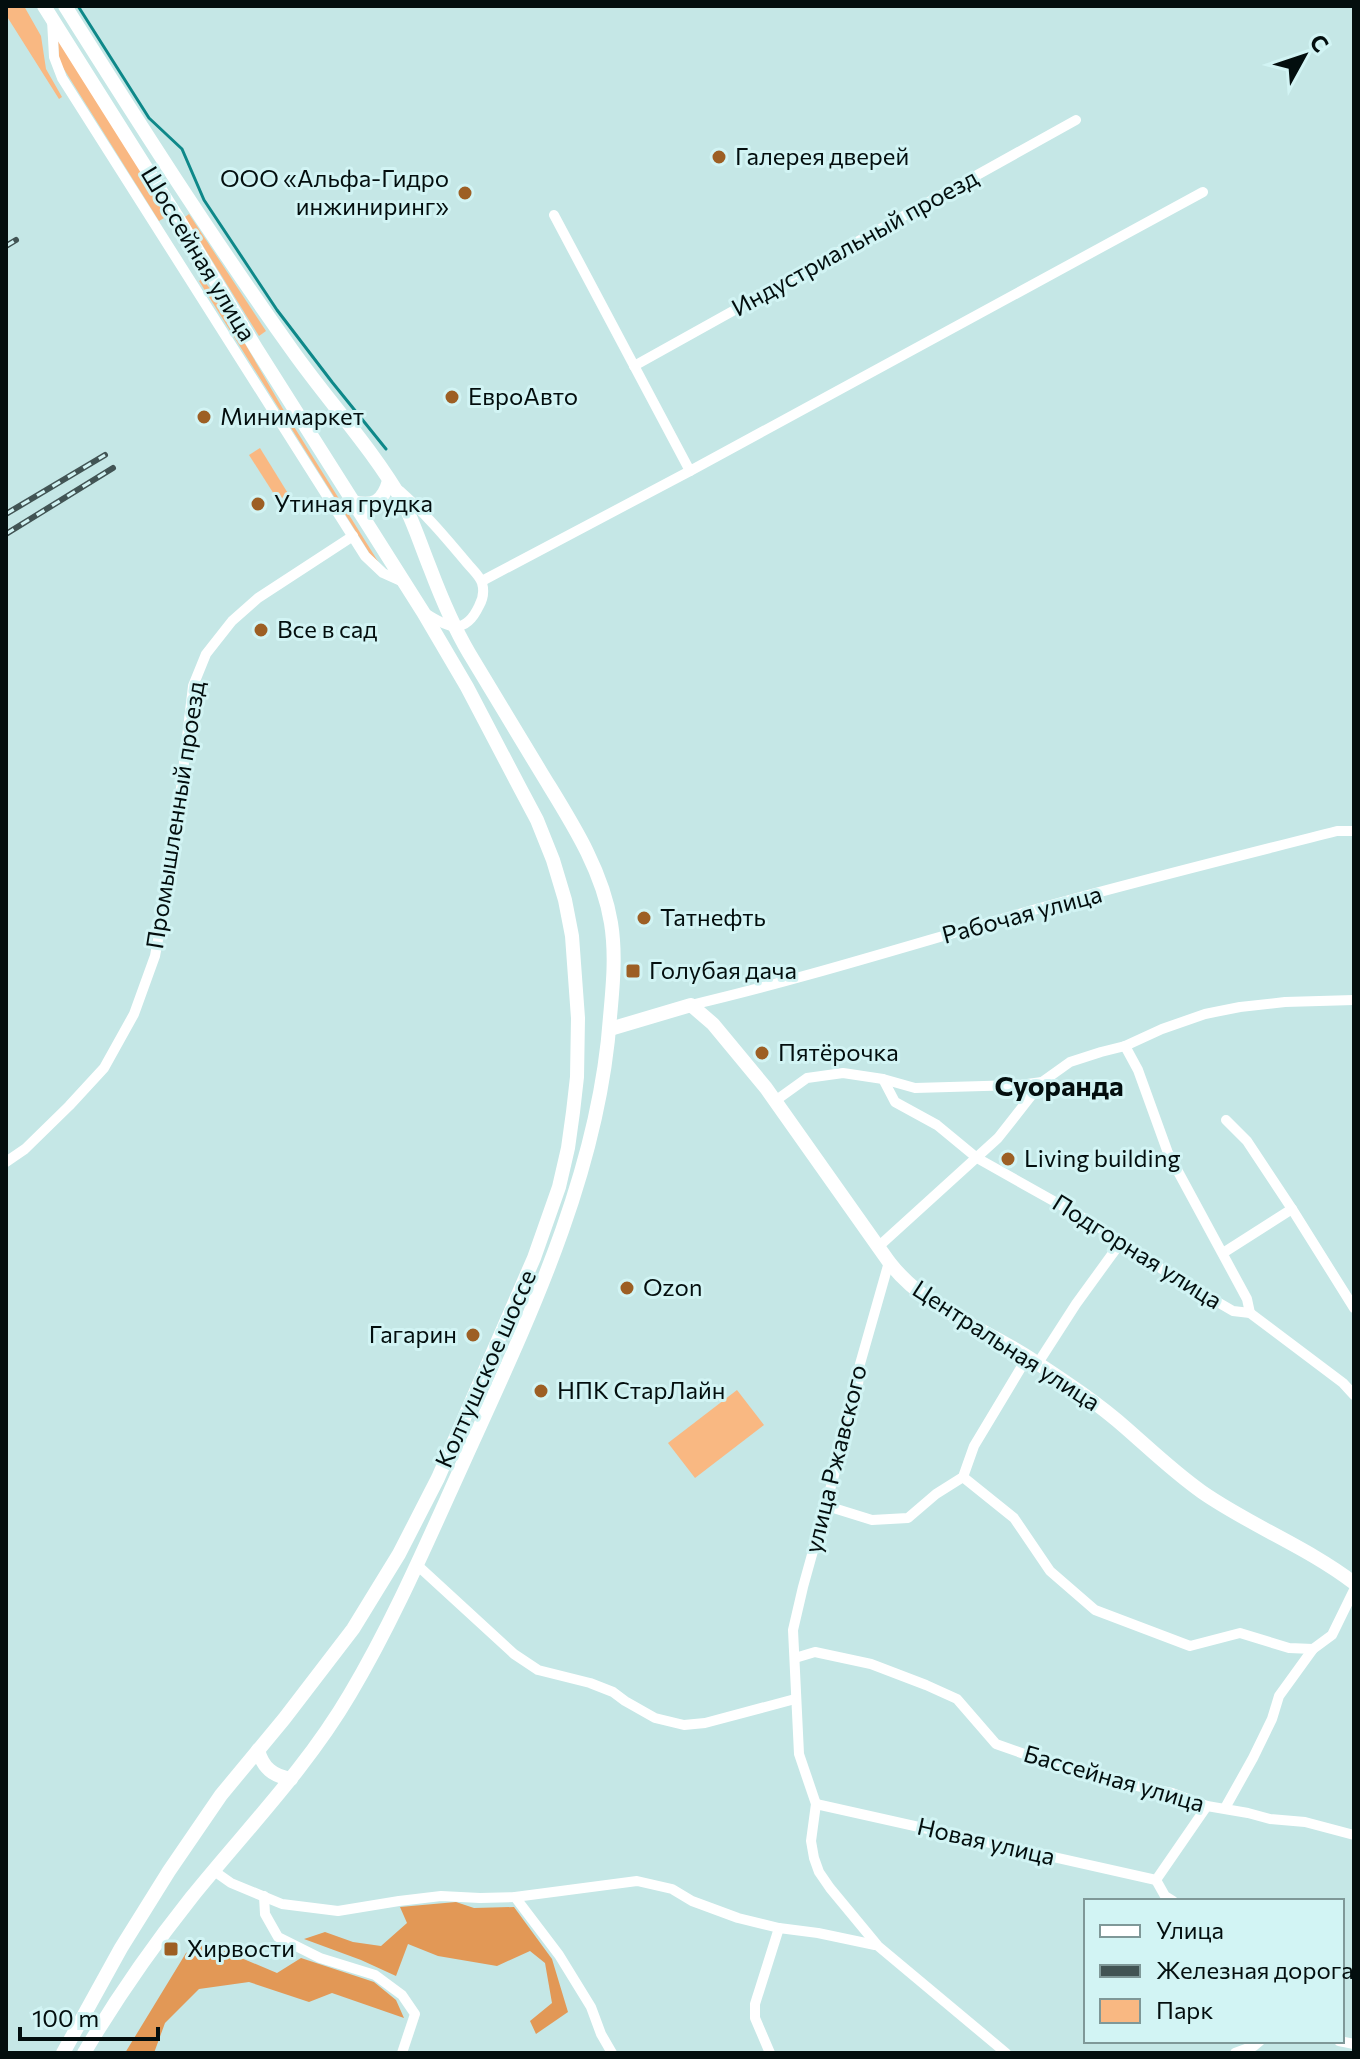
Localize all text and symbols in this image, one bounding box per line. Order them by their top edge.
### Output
north arrow [1264,16,1344,96]
text: С [1305,28,1335,57]
place label: Галерея дверей [735,141,909,170]
marker: Галерея дверей [710,148,728,166]
street label: Шоссейная улица [136,161,263,346]
street label: Индустриальный проезд [726,162,982,322]
place label: ООО «Альфа-Гидро инжиниринг» [220,163,449,220]
marker: ООО «Альфа-Гидро инжиниринг» [456,184,474,202]
place label: ЕвроАвто [468,381,578,410]
marker: ЕвроАвто [443,388,461,406]
place label: Минимаркет [220,401,364,430]
marker: Минимаркет [195,408,213,426]
place label: Утиная грудка [274,488,433,517]
marker: Утиная грудка [249,495,267,513]
place label: Все в сад [277,614,377,643]
marker: Все в сад [252,621,270,639]
street label: Промышленный проезд [139,679,210,951]
street label: Рабочая улица [938,878,1105,949]
place label: Татнефть [660,902,766,931]
marker: Татнефть [635,909,653,927]
place label: Голубая дача [649,955,797,984]
marker: Голубая дача [624,962,642,980]
place label: Пятёрочка [778,1037,899,1066]
marker: Пятёрочка [753,1044,771,1062]
district label: Суоранда [994,1068,1124,1102]
place label: Living building [1024,1143,1180,1172]
marker: Living building [999,1150,1017,1168]
street label: Подгорная улица [1048,1187,1228,1314]
street label: Колтушское шоссе [428,1265,541,1472]
place label: Ozon [643,1272,703,1301]
street label: Центральная улица [908,1273,1106,1416]
marker: Ozon [618,1279,636,1297]
place label: Гагарин [369,1319,457,1348]
marker: Гагарин [464,1326,482,1344]
street label: улица Ржавского [797,1362,872,1556]
place label: НПК СтарЛайн [557,1375,725,1404]
marker: НПК СтарЛайн [532,1382,550,1400]
street label: Бассейная улица [1021,1738,1208,1817]
street label: Новая улица [915,1811,1058,1870]
legend [1084,1899,1344,2043]
text: Улица [1156,1915,1224,1944]
place label: Хирвости [187,1933,295,1962]
marker: Хирвости [162,1940,180,1958]
text: Железная дорога [1156,1955,1354,1984]
scale bar [20,1991,158,2041]
text: Парк [1156,1995,1213,2024]
text: 100 m [32,2003,99,2032]

